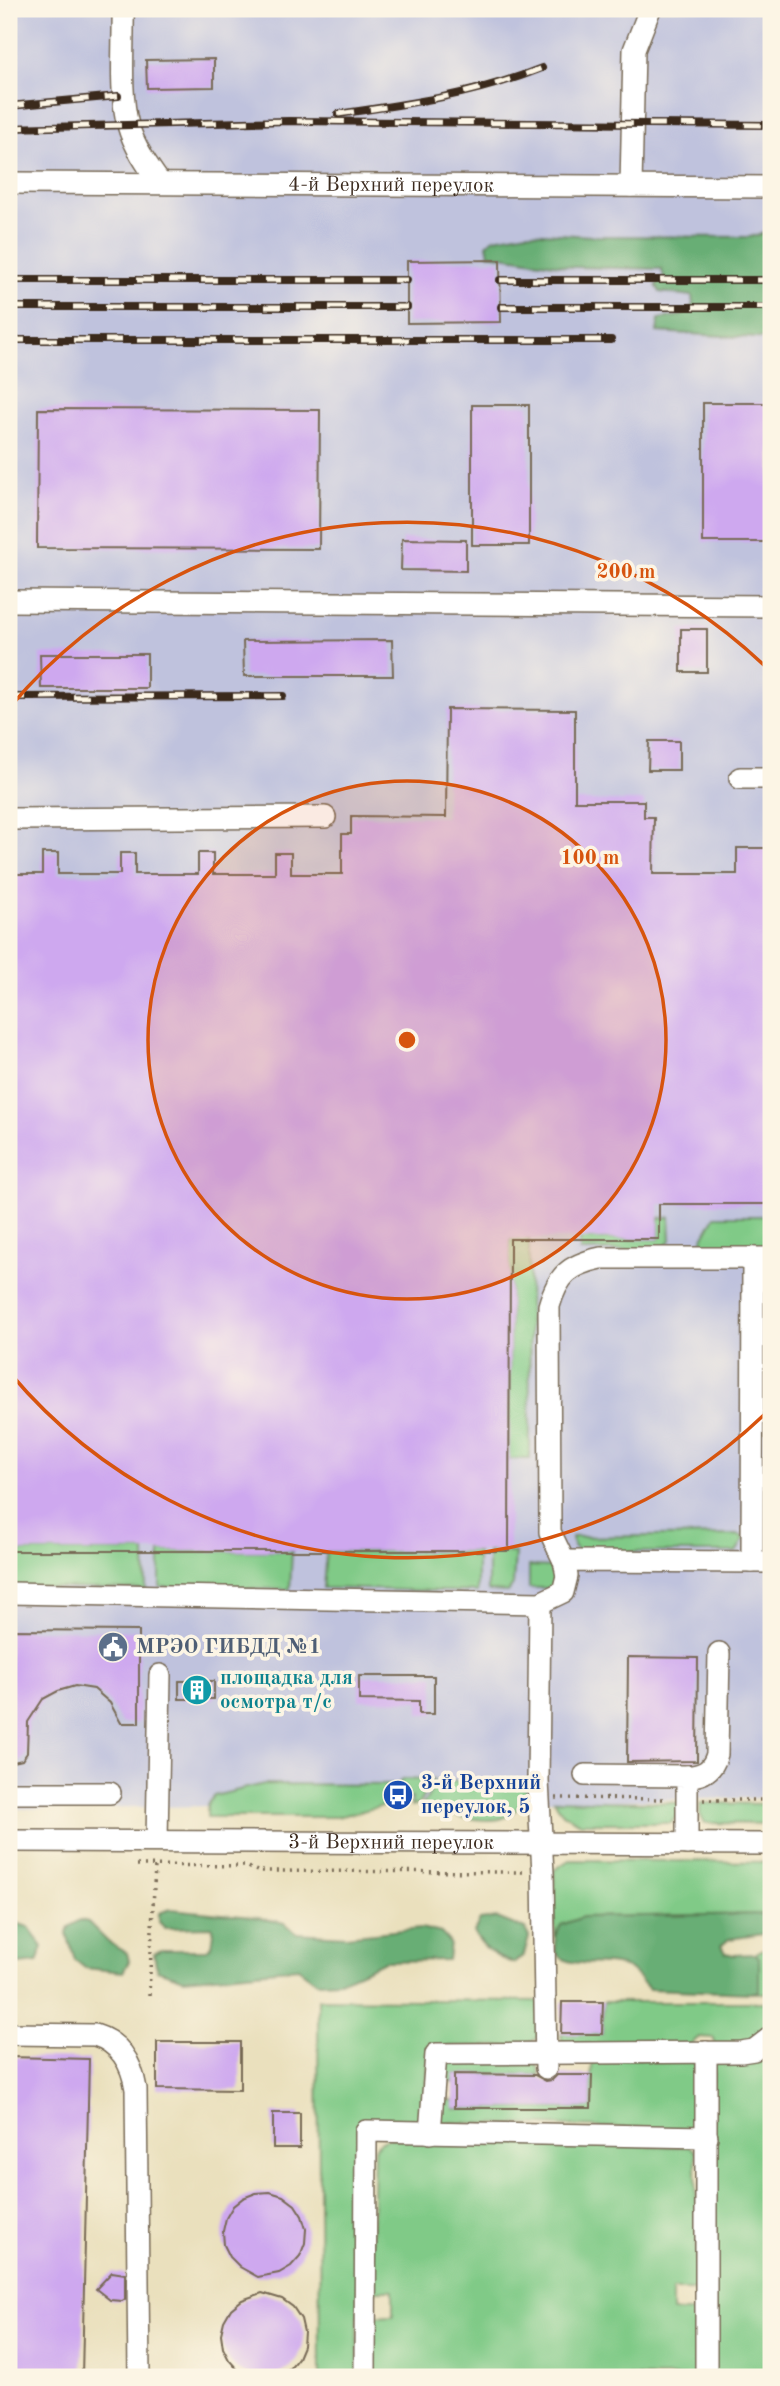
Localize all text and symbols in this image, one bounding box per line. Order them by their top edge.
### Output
street label: 4-й Верхний переулок [288,174,494,196]
text: 200 m [596,562,656,583]
text: 100 m [560,848,620,869]
centre of rings [395,1028,419,1052]
public building icon: МРЭО ГИБДД №1 [96,1630,130,1664]
place label: МРЭО ГИБДД №1 [136,1637,321,1658]
place label: площадка для осмотра т/с [220,1668,353,1713]
building icon: площадка для осмотра т/с [180,1673,214,1707]
place label: 3-й Верхний переулок, 5 [421,1773,541,1818]
bus stop icon: 3-й Верхний переулок, 5 [381,1778,415,1812]
street label: 3-й Верхний переулок [288,1832,494,1853]

